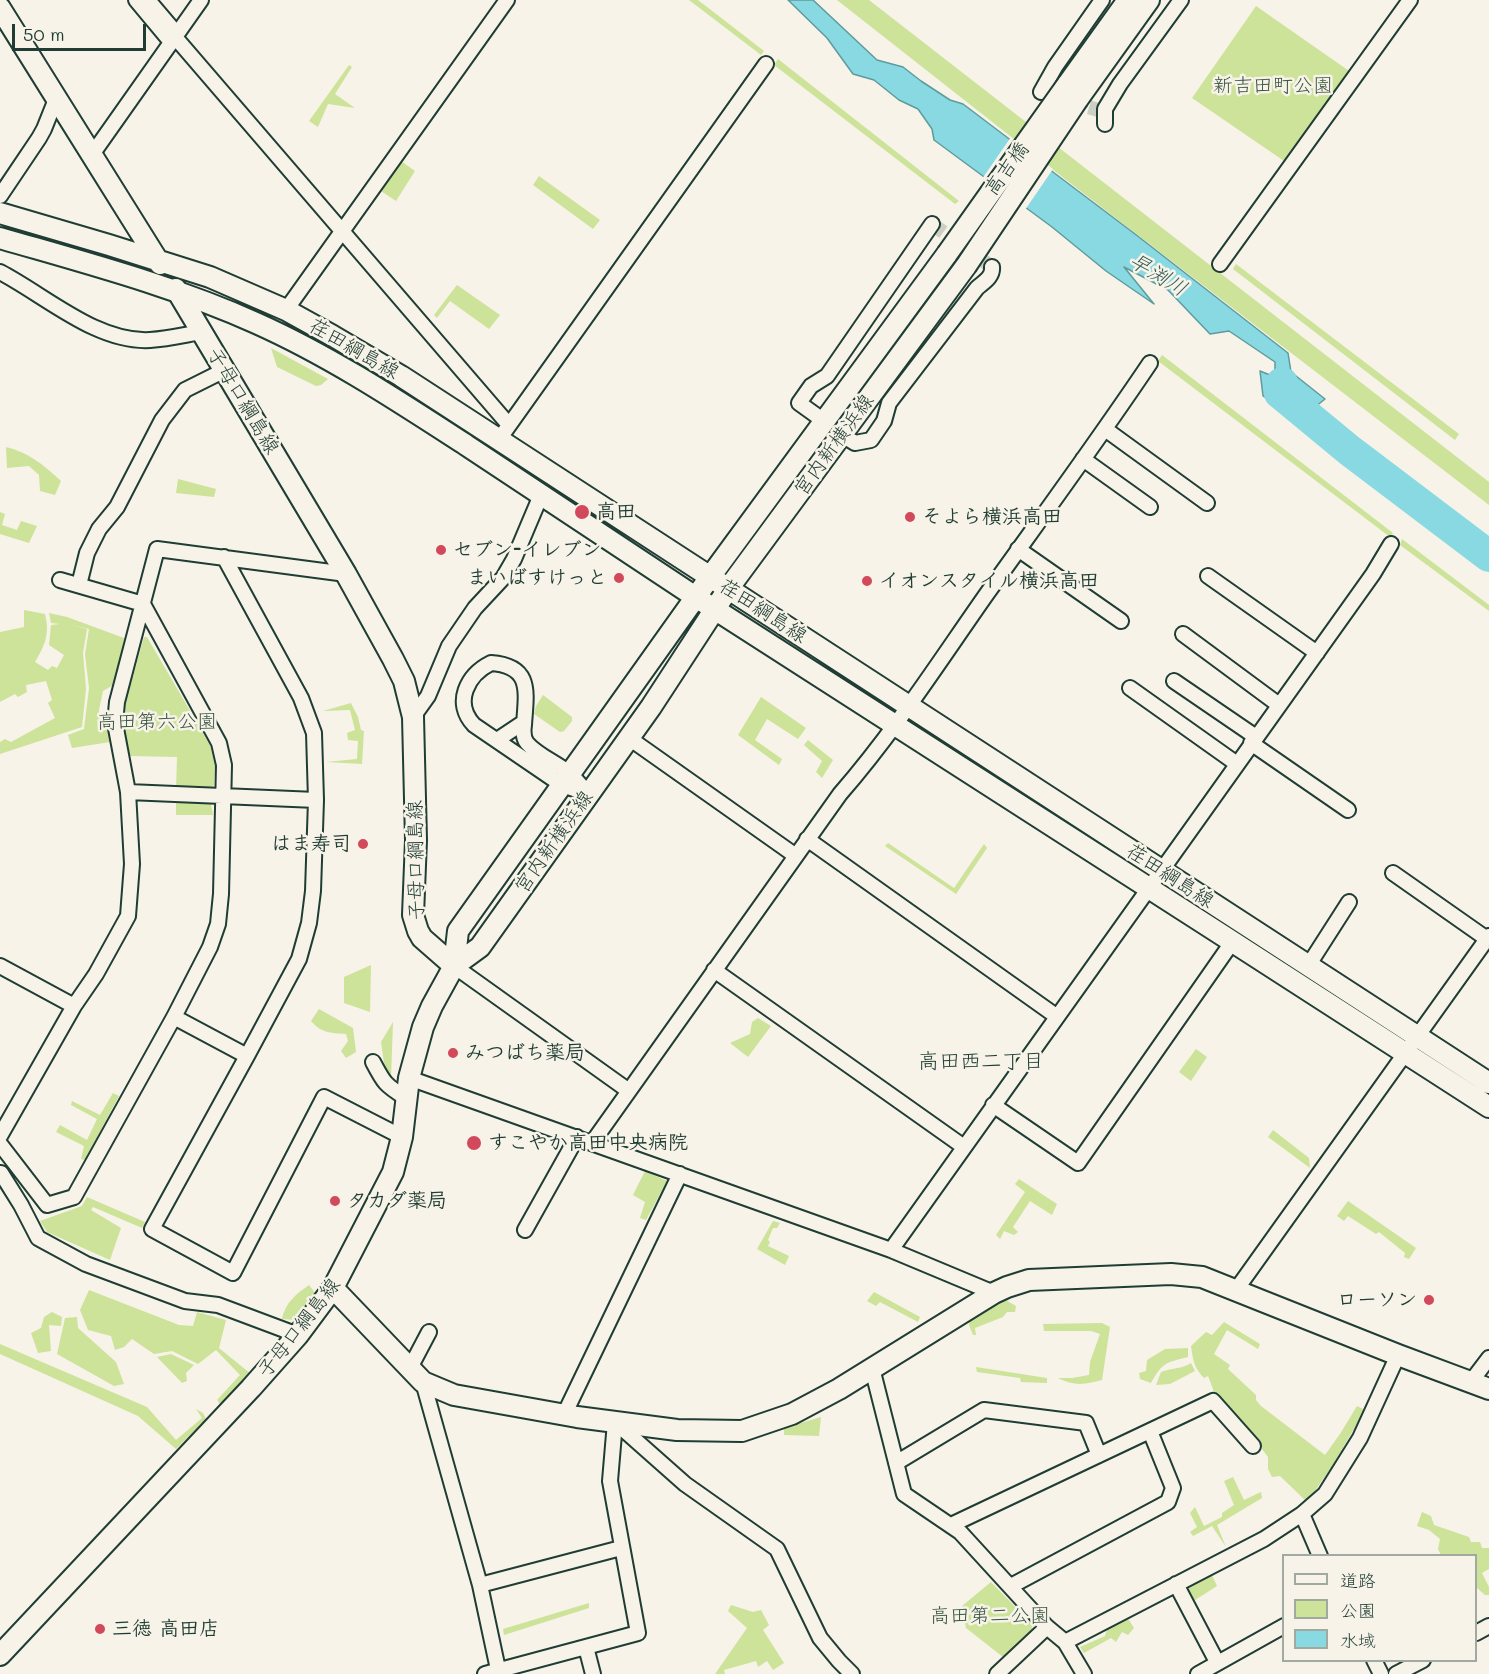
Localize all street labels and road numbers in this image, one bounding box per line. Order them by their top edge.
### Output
street label: 高吉橋 [980,138,1034,200]
street label: 荏田綱島線 [305,314,403,384]
street label: 子母口綱島線 [202,343,284,459]
street label: 宮内新横浜線 [789,389,879,501]
street label: 荏田綱島線 [715,574,811,648]
street label: 宮内新横浜線 [510,786,598,898]
street label: 子母口綱島線 [403,800,429,920]
street label: 荏田綱島線 [1122,839,1218,913]
street label: 子母口綱島線 [253,1273,345,1383]

